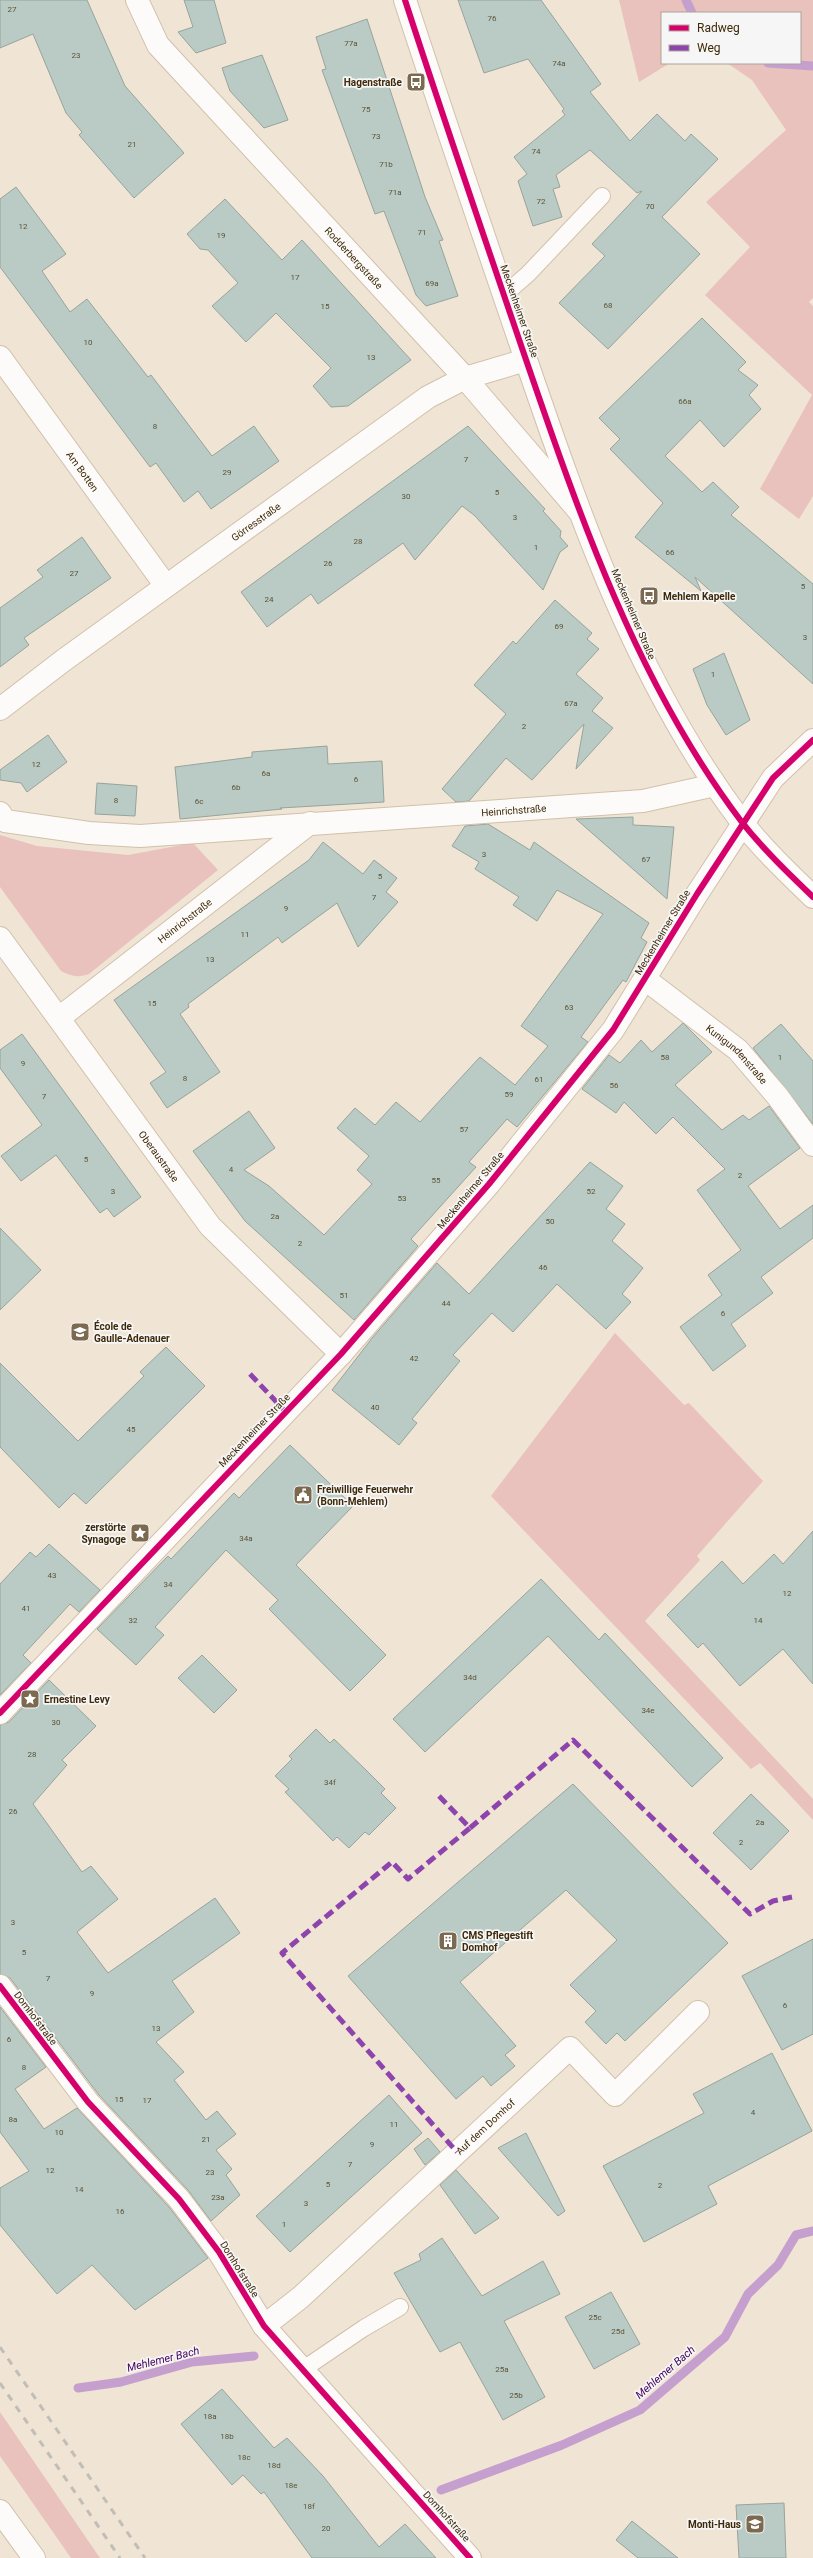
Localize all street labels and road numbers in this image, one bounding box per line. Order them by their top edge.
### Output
street label: Rodderbergstraße [323,225,385,291]
street label: Meckenheimer Straße [498,263,541,359]
street label: Am Botten [64,449,101,494]
street label: Görresstraße [229,500,283,543]
street label: Meckenheimer Straße [609,567,658,661]
street label: Heinrichstraße [481,803,547,818]
street label: Meckenheimer Straße [633,888,692,977]
street label: Heinrichstraße [156,896,214,945]
street label: Kunigundenstraße [704,1023,769,1086]
street label: Oberaustraße [136,1129,181,1184]
street label: Meckenheimer Straße [435,1150,506,1231]
street label: Meckenheimer Straße [217,1392,292,1469]
street label: Domhofstraße [12,1989,59,2047]
street label: Auf dem Domhof [454,2097,518,2157]
street label: Domhofstraße [218,2239,261,2299]
street label: Domhofstraße [421,2489,472,2544]

